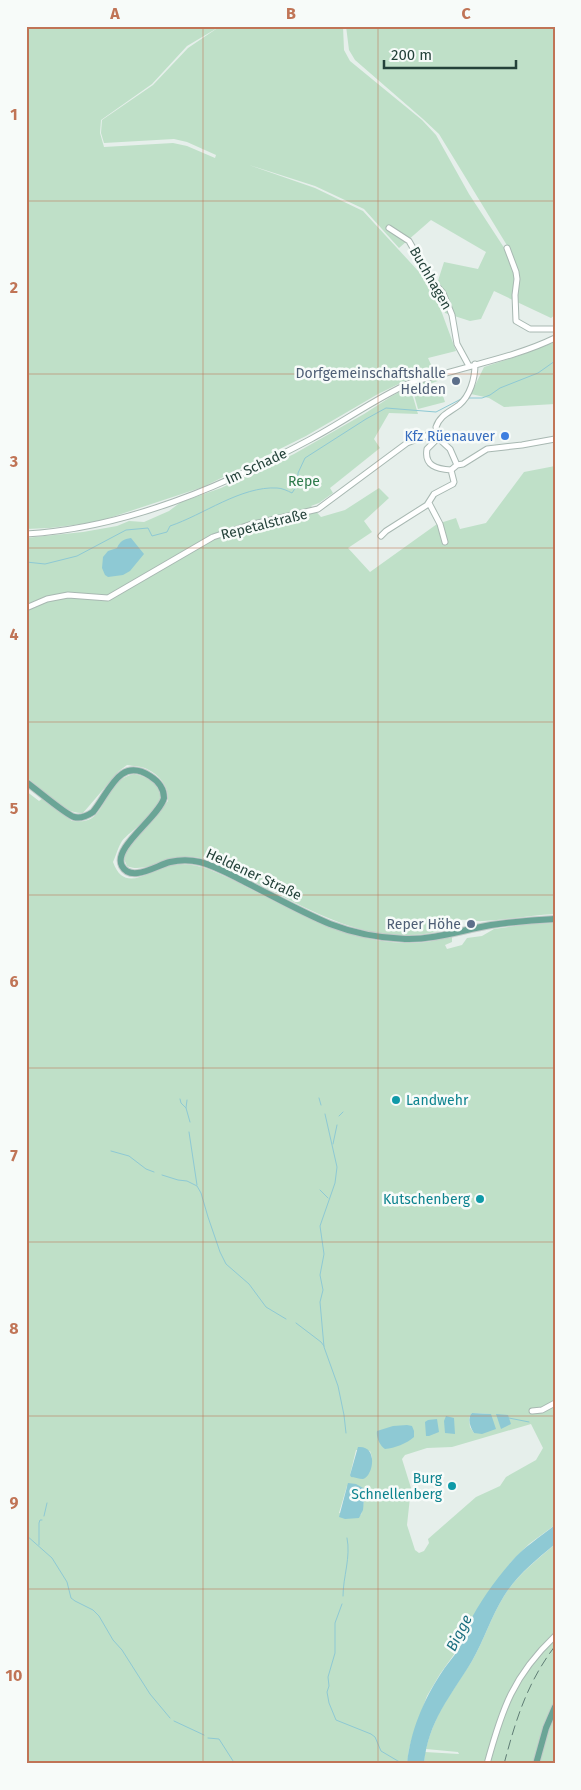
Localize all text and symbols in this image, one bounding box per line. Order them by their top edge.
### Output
text: A [109,4,120,23]
text: B [286,4,296,23]
text: C [461,4,471,23]
scale bar [384,38,516,70]
text: 200 m [391,46,432,64]
text: 1 [10,105,18,124]
street label: Buchhagen [406,244,455,313]
text: 2 [10,278,18,297]
place label: Dorfgemeinschaftshalle Helden [295,365,446,398]
marker: Dorfgemeinschaftshalle Helden [450,375,462,387]
place label: Kfz Rüenauver [404,428,496,445]
marker: Kfz Rüenauver [499,430,511,442]
street label: Im Schade [223,445,290,488]
text: 3 [9,452,18,471]
park label: Repe [288,473,320,490]
street label: Repetalstraße [219,506,309,543]
text: 4 [9,625,19,644]
text: 5 [10,799,19,818]
street label: Heldener Straße [203,845,304,904]
place label: Reper Höhe [387,916,461,933]
marker: Reper Höhe [465,918,477,930]
text: 6 [9,972,19,991]
place label: Landwehr [406,1092,469,1109]
marker: Landwehr [390,1094,402,1106]
text: 7 [10,1146,18,1165]
place label: Kutschenberg [383,1191,471,1208]
marker: Kutschenberg [474,1193,486,1205]
text: 8 [9,1319,19,1338]
place label: Burg Schnellenberg [351,1470,443,1503]
marker: Burg Schnellenberg [446,1480,458,1492]
text: 9 [10,1493,19,1512]
water label: Bigge [442,1612,476,1654]
text: 10 [6,1666,22,1685]

